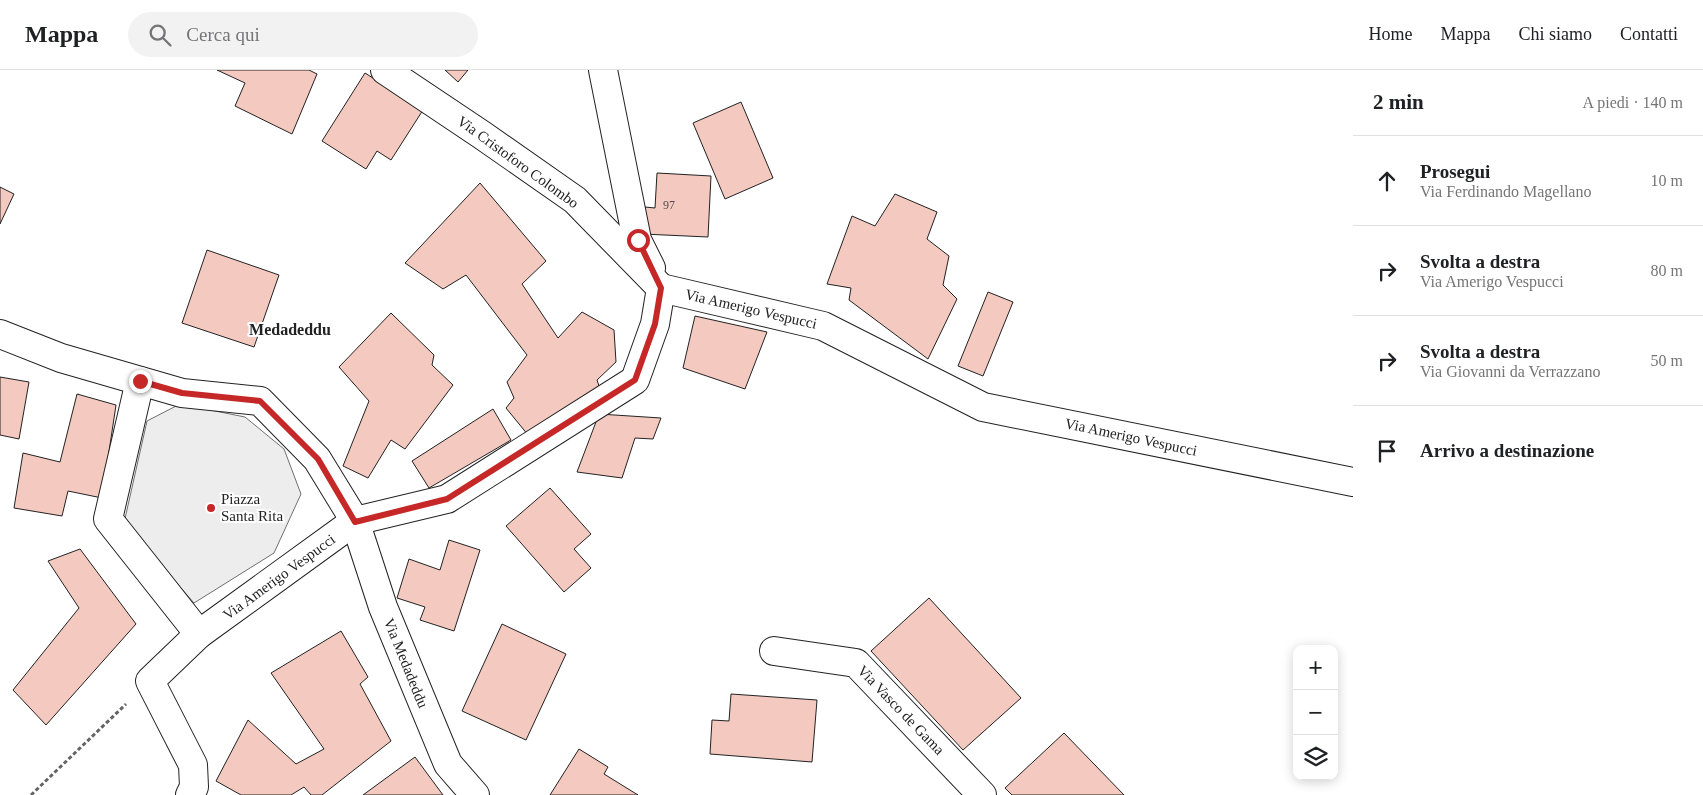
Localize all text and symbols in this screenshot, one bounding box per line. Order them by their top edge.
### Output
search box [128,12,478,57]
text: Mappa [25,21,98,47]
icon: search [146,21,174,49]
text: Cerca qui [186,24,260,45]
text: Home [1369,24,1413,44]
text: Mappa [1441,24,1490,44]
text: Chi siamo [1518,24,1592,44]
text: Contatti [1620,24,1678,44]
text: 2 min [1373,90,1424,114]
text: A piedi · 140 m [1583,94,1683,111]
street label: Via Cristoforo Colombo [454,113,582,211]
text: Prosegui [1420,161,1490,182]
icon: ahead [1373,167,1401,195]
text: 10 m [1651,172,1683,189]
text: Via Ferdinando Magellano [1420,183,1591,200]
house number: 97 [663,198,675,212]
route start [627,229,650,252]
text: Svolta a destra [1420,251,1540,272]
icon: right [1373,257,1401,285]
text: 80 m [1651,262,1683,279]
text: Via Amerigo Vespucci [1420,273,1564,290]
street label: Via Amerigo Vespucci [684,286,818,332]
district label: Medadeddu [249,321,331,338]
text: Svolta a destra [1420,341,1540,362]
icon: right [1373,347,1401,375]
text: 50 m [1651,352,1683,369]
text: Via Giovanni da Verrazzano [1420,363,1600,380]
route end [129,370,152,393]
street label: Via Amerigo Vespucci [1063,415,1199,459]
icon: arrive [1373,437,1401,465]
text: Arrivo a destinazione [1420,440,1594,461]
place label: Piazza Santa Rita [221,491,283,524]
marker: Piazza Santa Rita [205,502,217,514]
street label: Via Amerigo Vespucci [220,531,338,623]
street label: Via Medadeddu [381,616,431,711]
map controls [1293,645,1338,780]
button: + [1293,645,1338,690]
street label: Via Vasco de Gama [854,662,948,758]
button: − [1293,690,1338,735]
button: layers [1293,735,1338,780]

